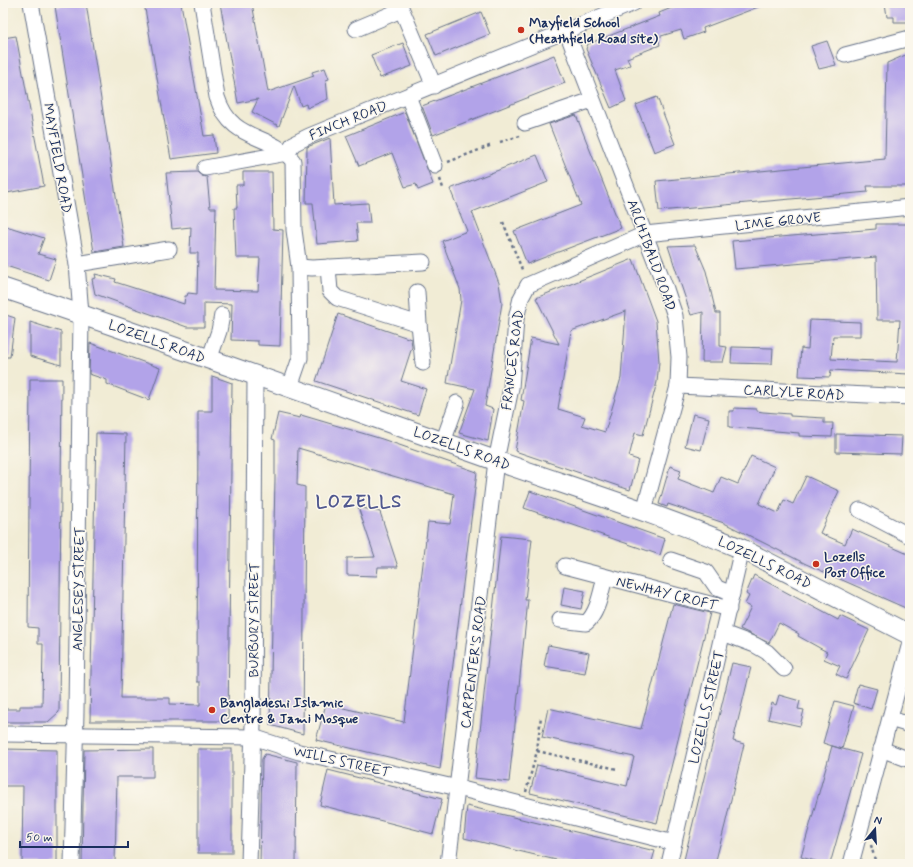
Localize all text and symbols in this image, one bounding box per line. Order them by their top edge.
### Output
place label: Mayfield School (Heathfield Road site) [529,14,658,48]
marker: Mayfield School (Heathfield Road site) [516,25,526,35]
street label: FINCH ROAD [307,97,390,145]
street label: MAYFIELD ROAD [38,102,76,215]
street label: ARCHIBALD ROAD [623,197,680,314]
street label: LIME GROVE [734,209,822,235]
street label: FRANCES ROAD [498,309,528,411]
street label: LOZELLS ROAD [106,316,208,368]
street label: CARLYLE ROAD [743,381,845,405]
street label: LOZELLS ROAD [411,423,513,475]
district label: LOZELLS [316,490,402,514]
street label: ANGLESEY STREET [69,527,89,651]
street label: LOZELLS ROAD [715,532,814,593]
place label: Lozells Post Office [824,548,885,582]
marker: Lozells Post Office [811,559,821,569]
street label: BURBURY STREET [245,563,263,677]
street label: NEWHAY CROFT [614,573,720,615]
street label: CARPENTER'S ROAD [457,595,491,730]
street label: LOZELLS STREET [685,649,729,766]
place label: Bangladeshi Islamic Centre & Jami Mosque [220,694,358,728]
marker: Bangladeshi Islamic Centre & Jami Mosque [207,705,217,715]
street label: WILLS STREET [291,742,393,782]
north arrow [855,809,895,849]
text: N [872,813,883,828]
scale bar [20,823,128,849]
text: 50 m [26,830,53,846]

